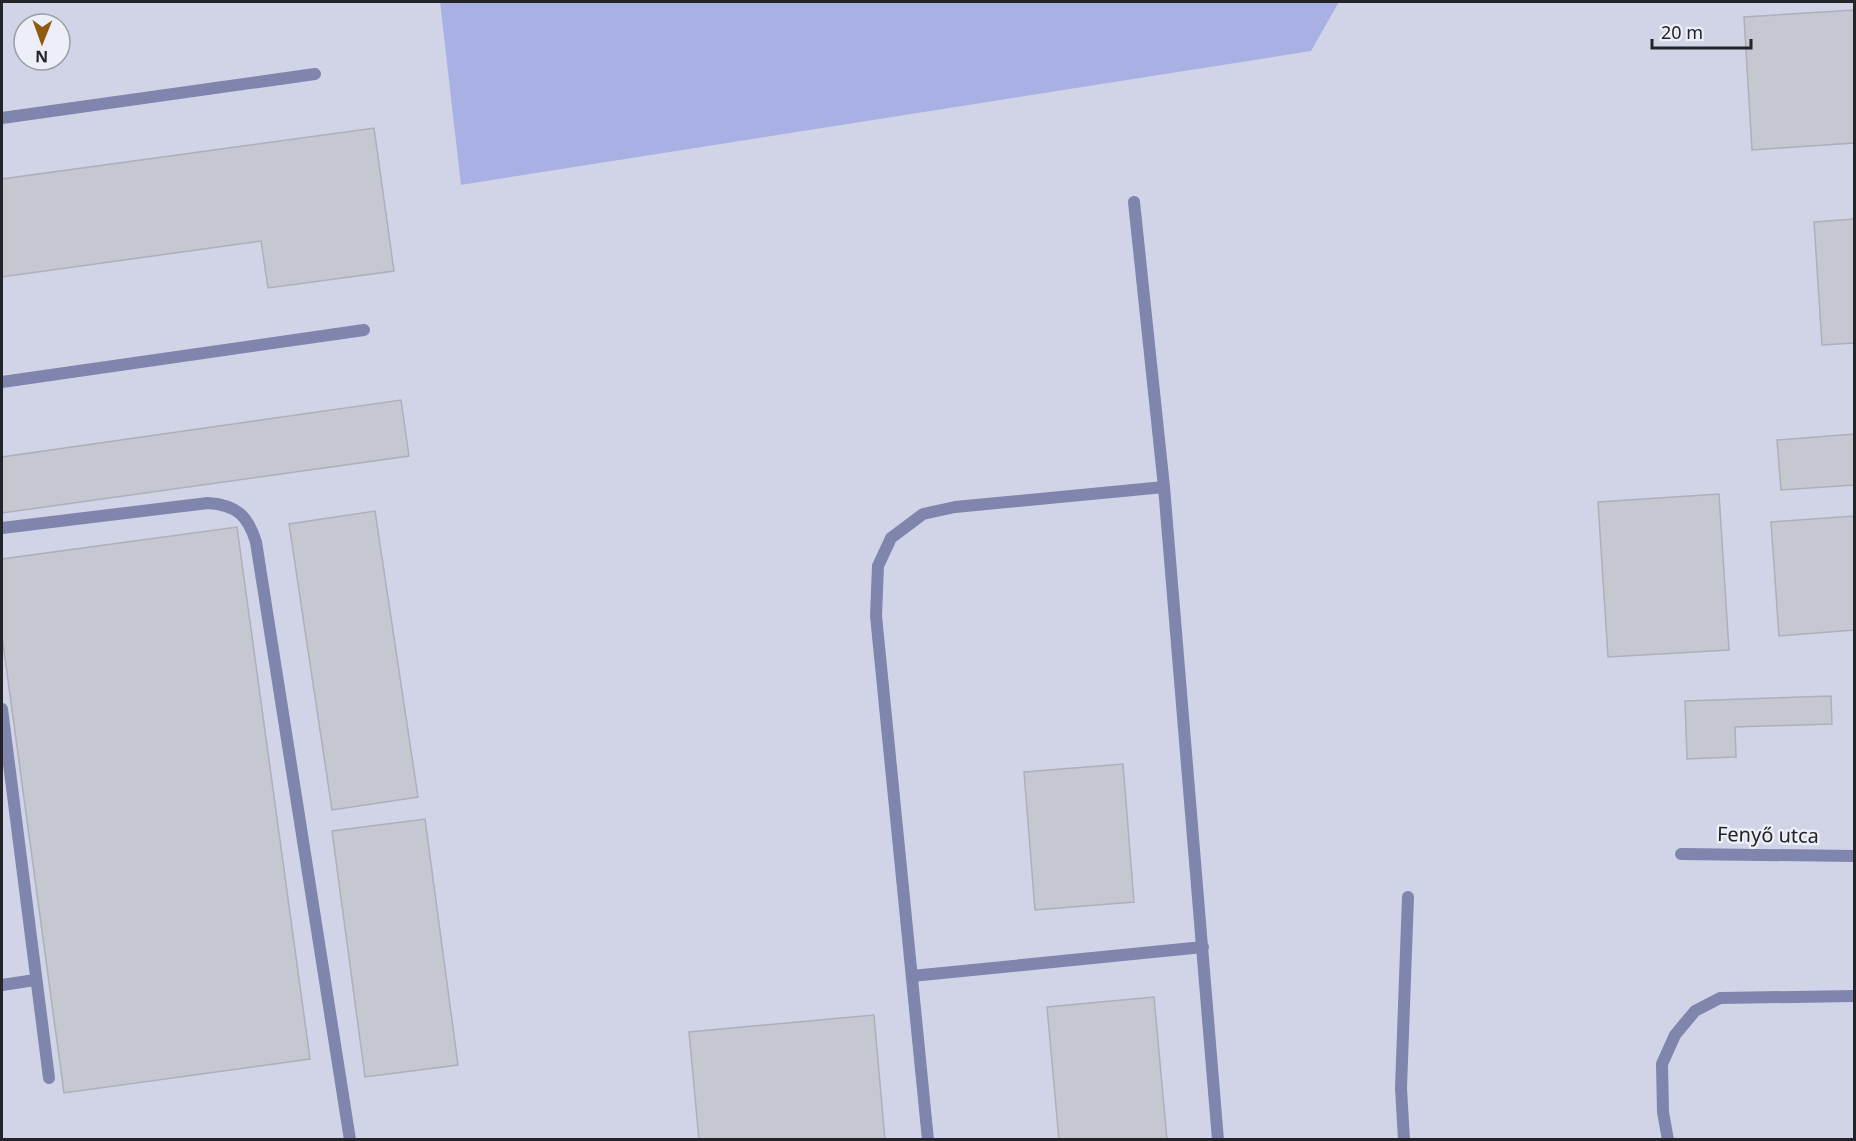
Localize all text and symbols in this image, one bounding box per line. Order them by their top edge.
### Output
north arrow [12,12,72,72]
scale bar [1652,12,1751,50]
text: 20 m [1661,20,1703,44]
text: N [35,46,48,68]
street label: Fenyő utca [1717,820,1819,849]

